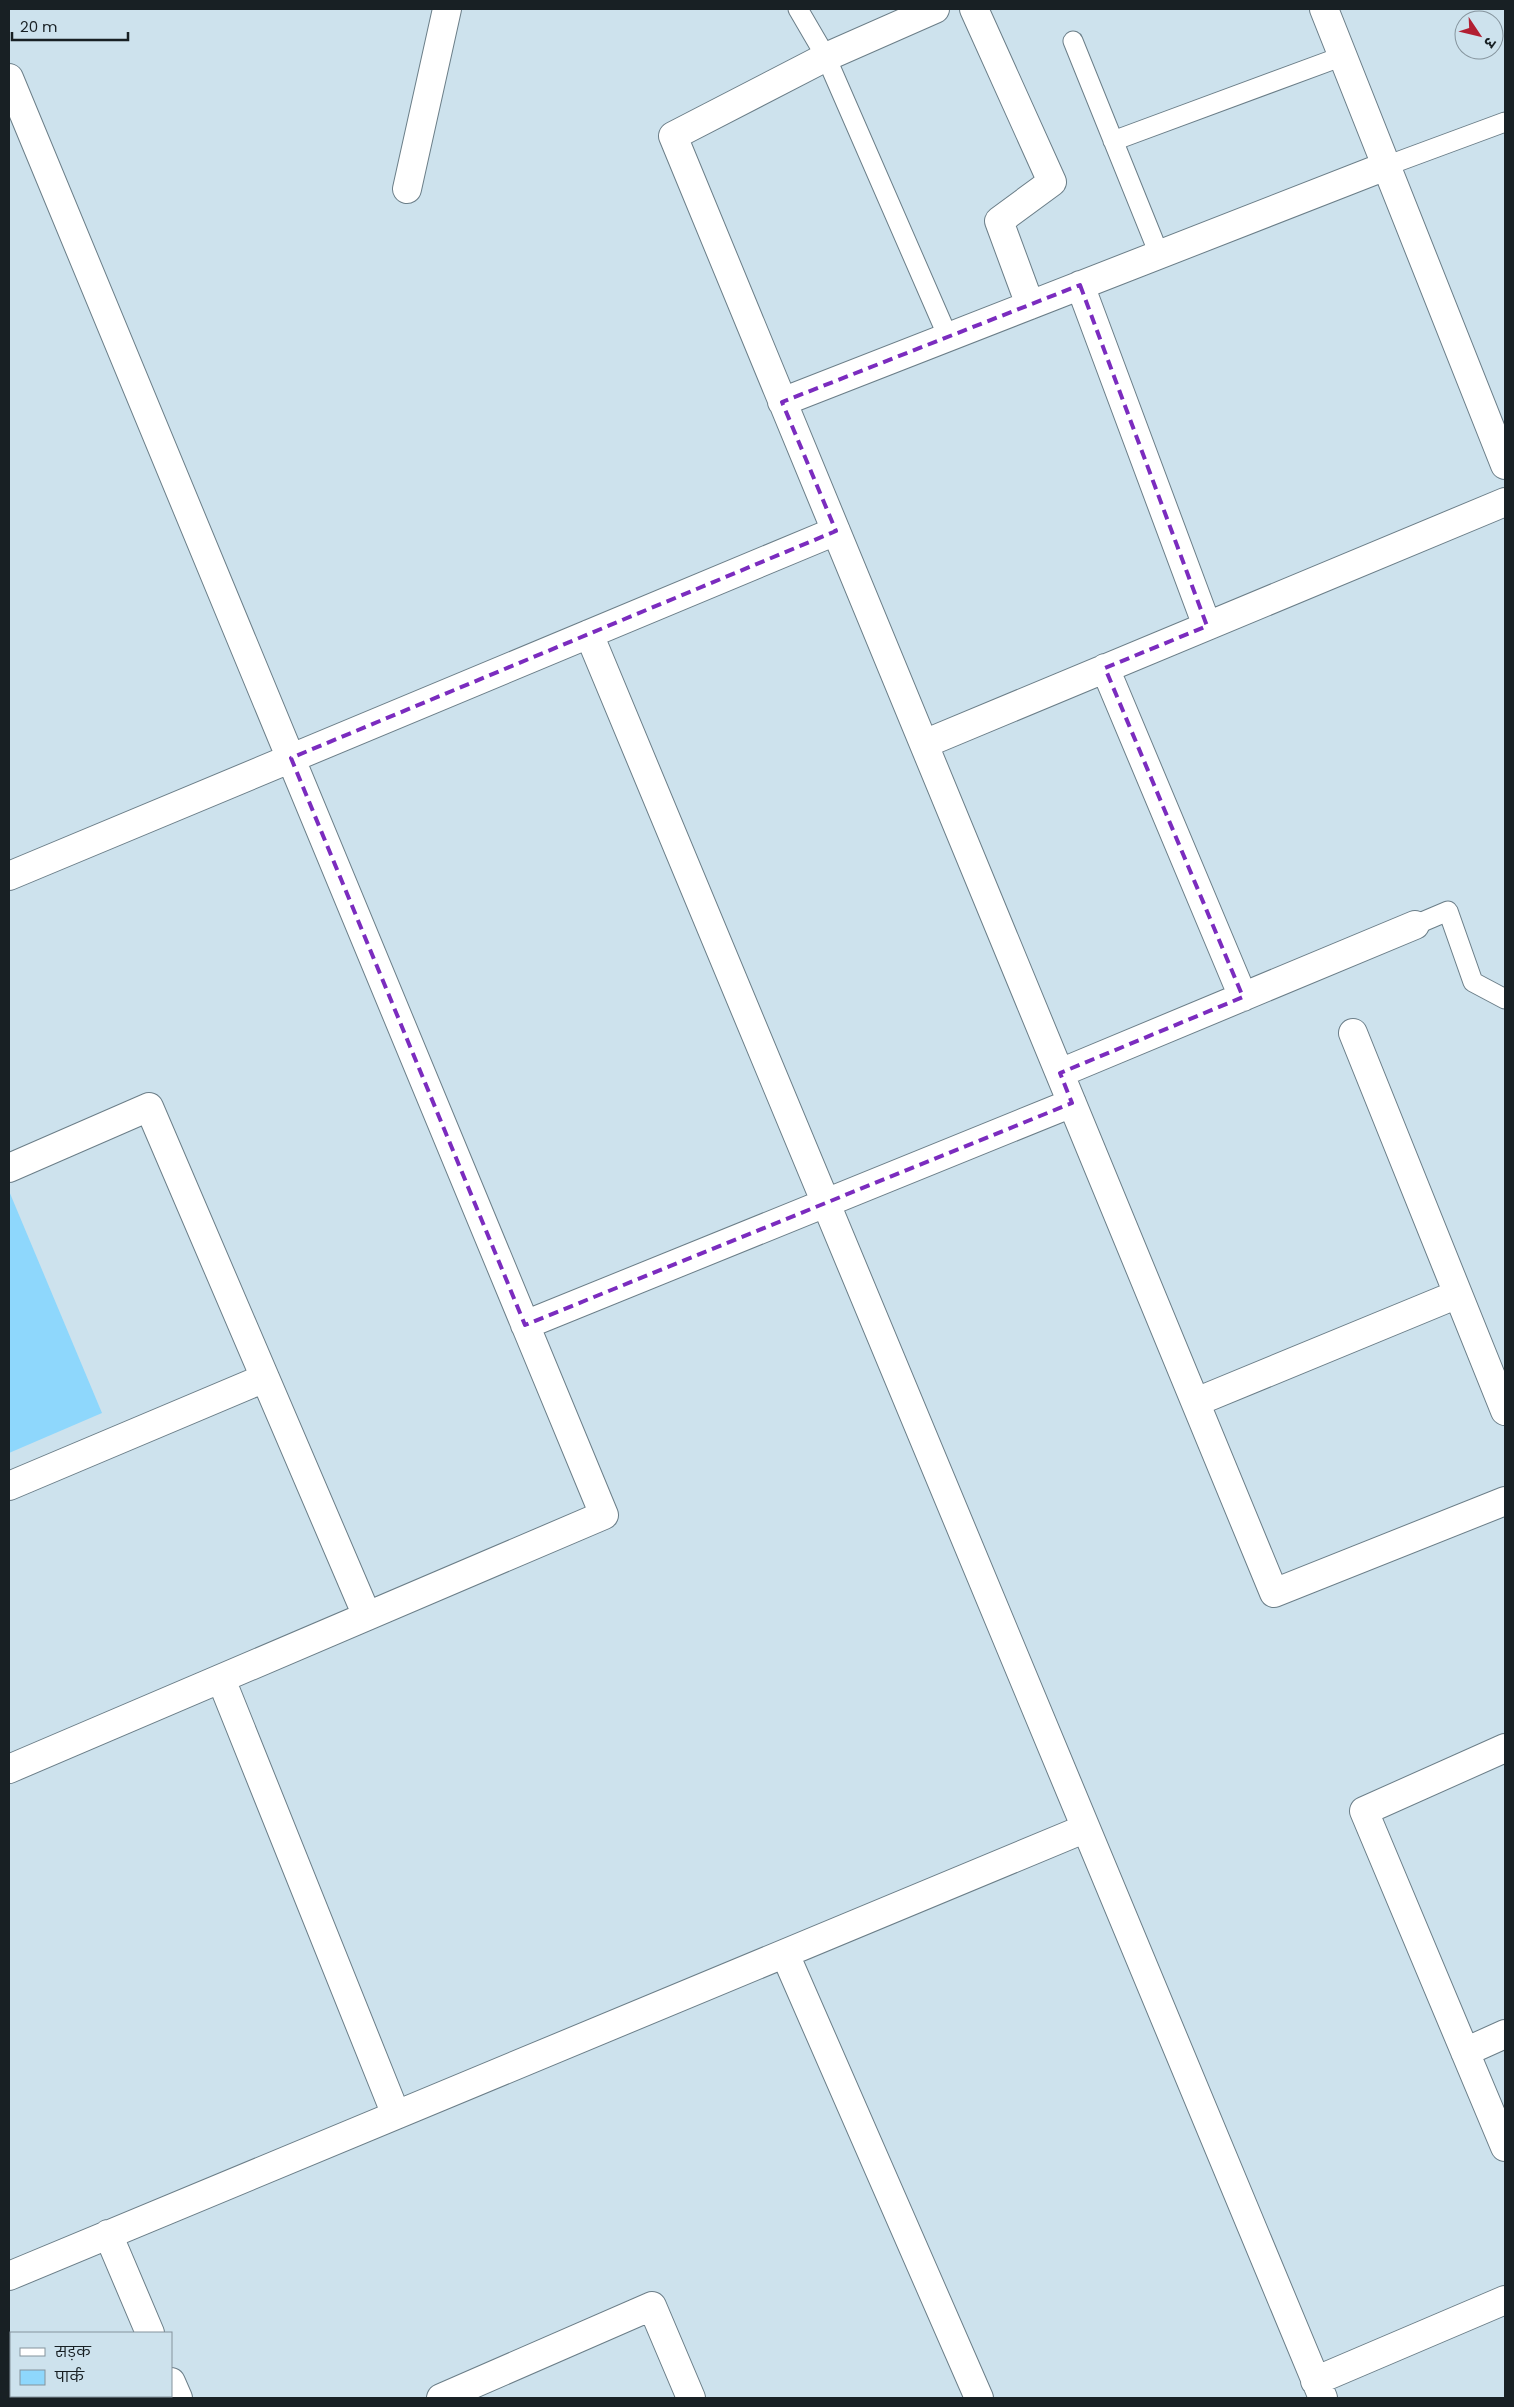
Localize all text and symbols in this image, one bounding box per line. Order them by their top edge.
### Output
scale bar [12,10,129,42]
north arrow [1454,10,1504,60]
text: 20 m [20,16,58,37]
text: उ [1479,33,1501,52]
legend [10,2332,172,2397]
text: सड़क [54,2341,92,2362]
text: पार्क [54,2366,85,2387]

